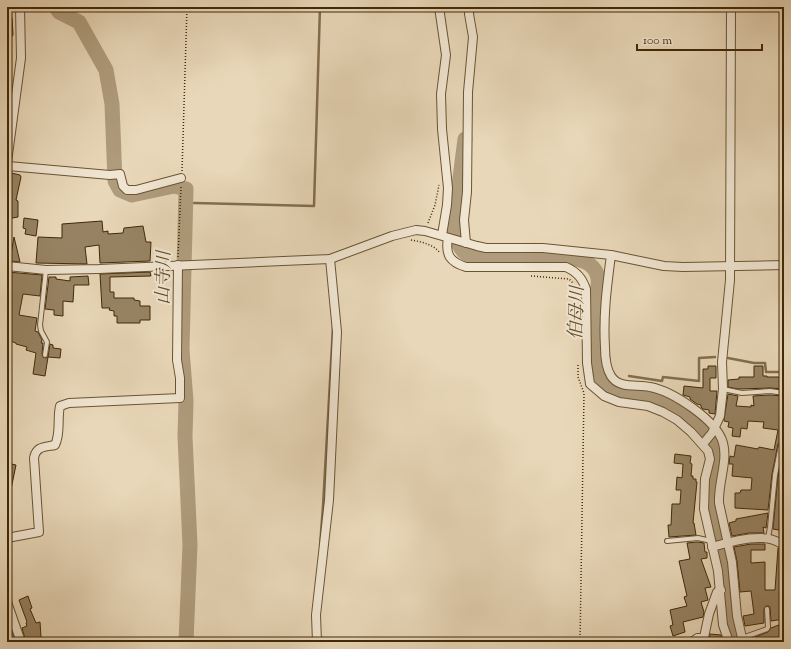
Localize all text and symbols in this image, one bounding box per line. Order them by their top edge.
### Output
scale bar [637,26,762,52]
text: 100 m [643,32,672,50]
water label: 山寺川 [152,249,179,305]
water label: 伯母川 [564,284,592,340]

